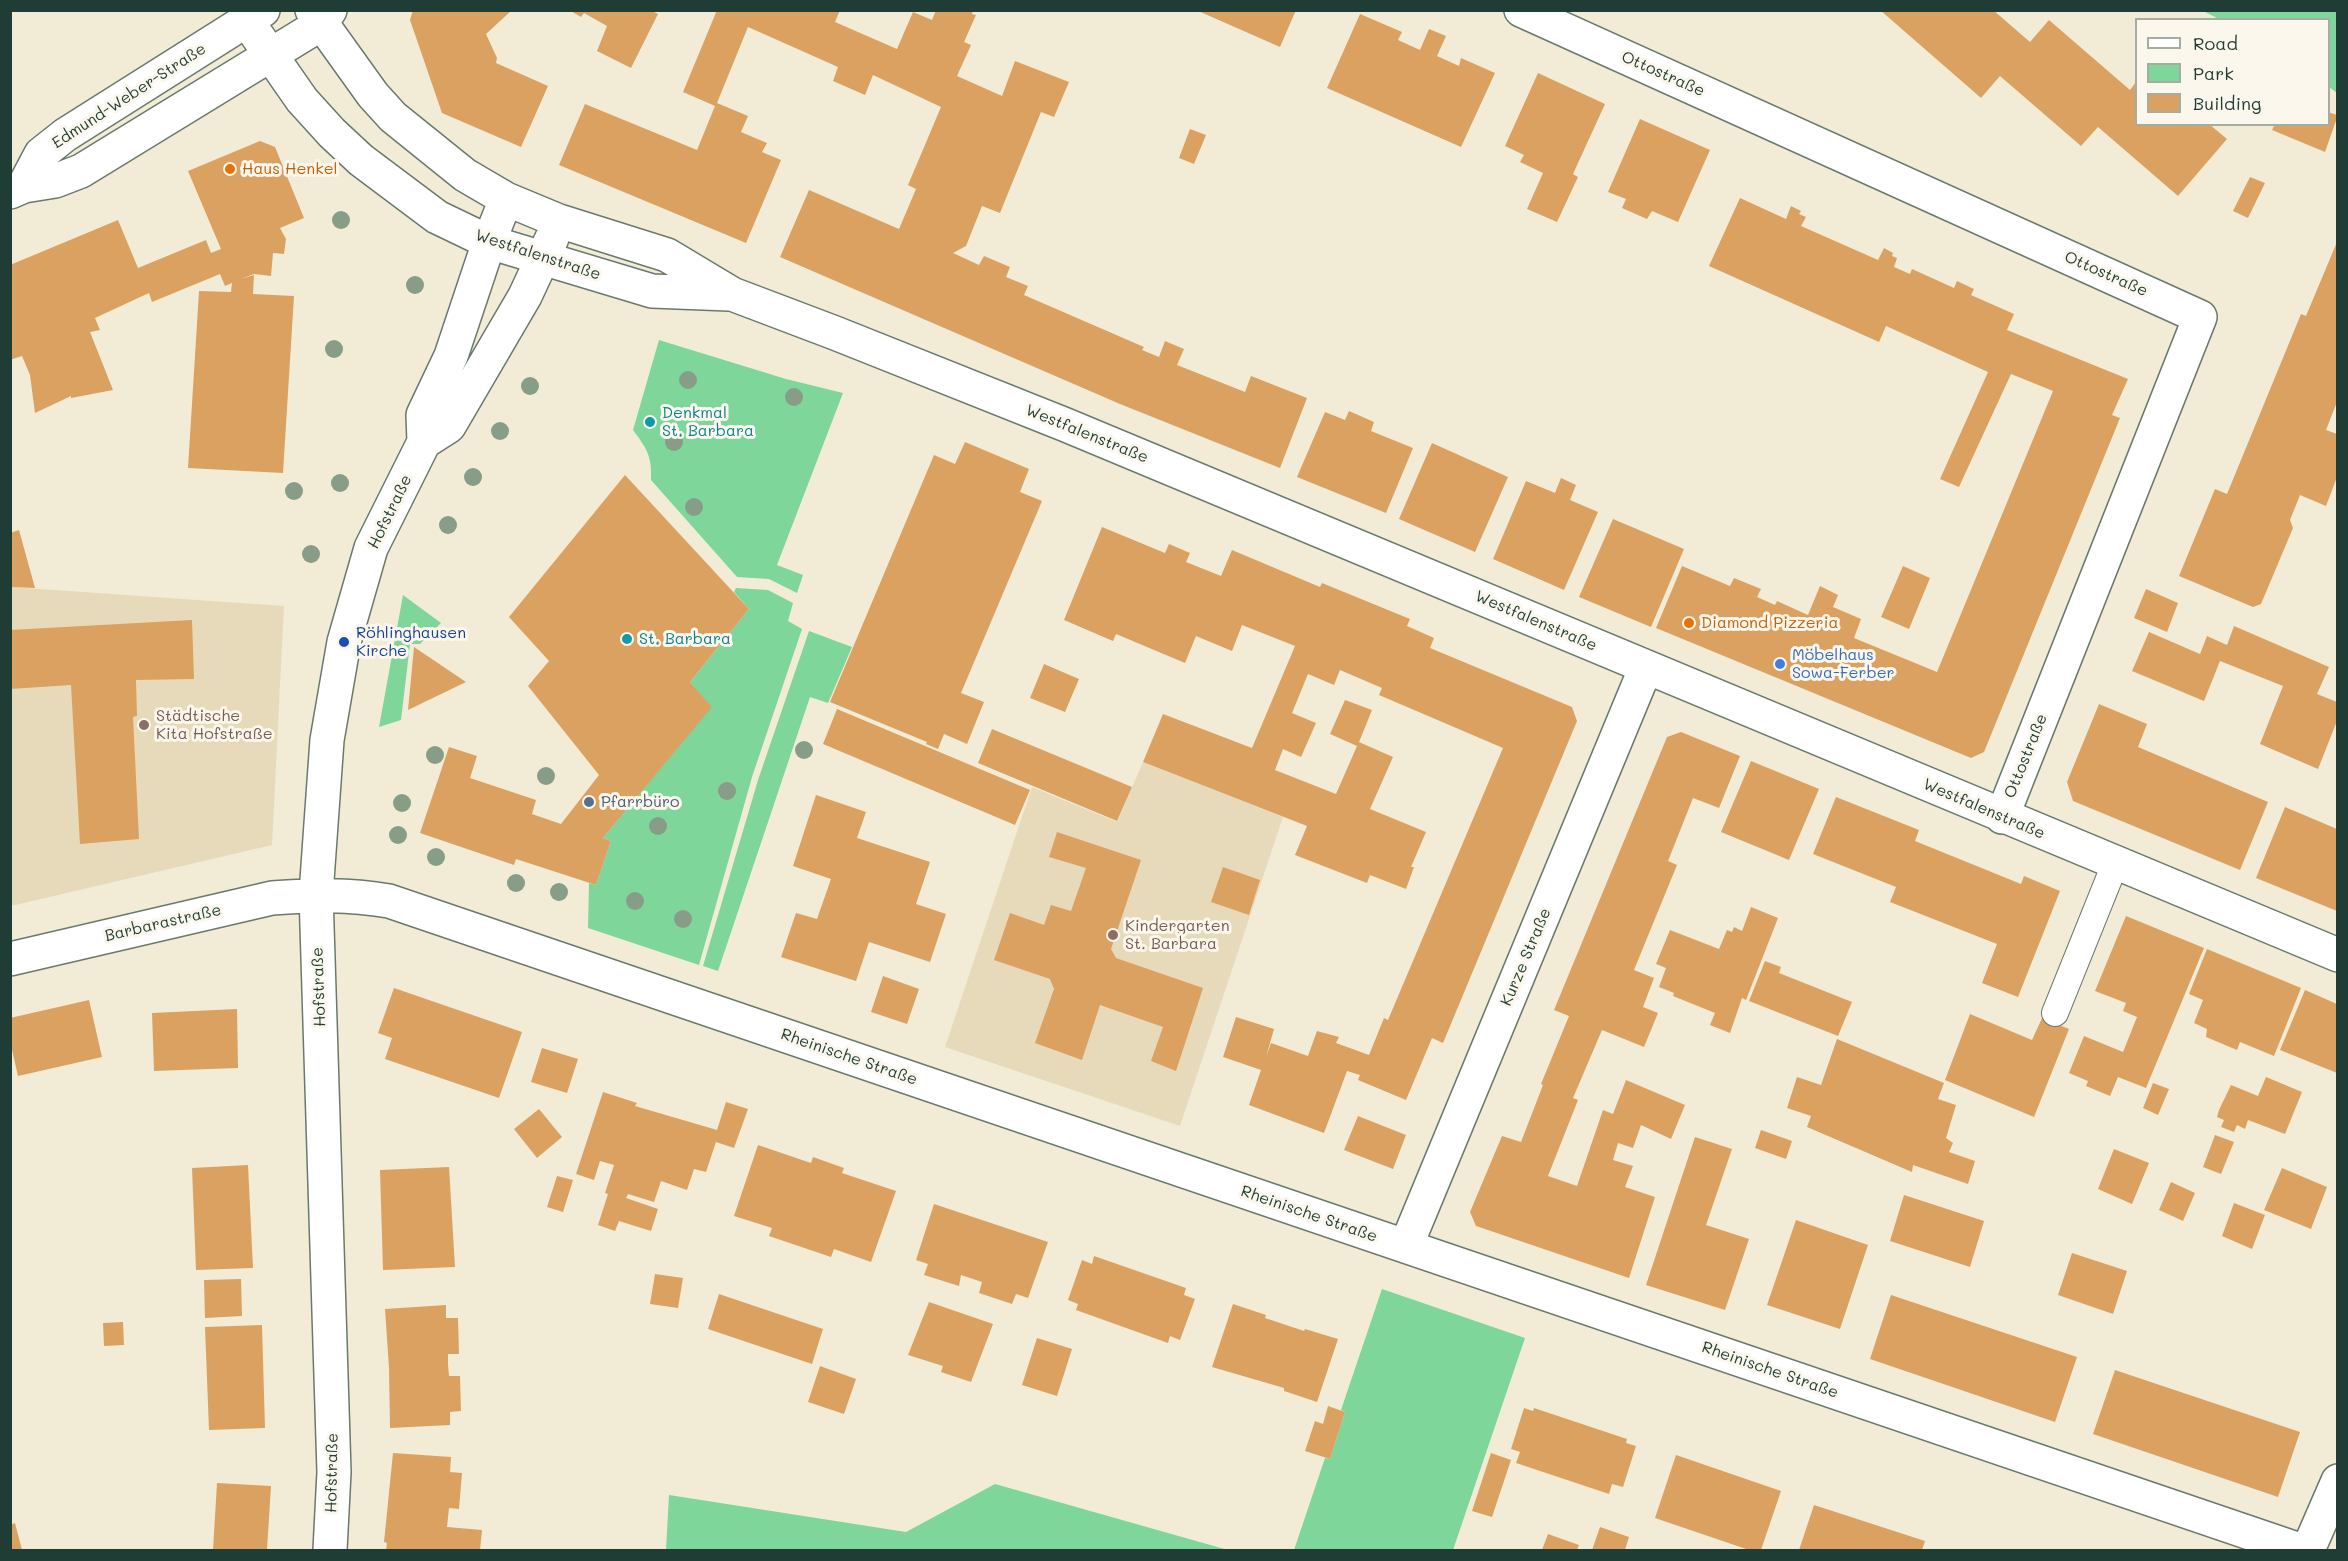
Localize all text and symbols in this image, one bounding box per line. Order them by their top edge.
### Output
legend [2135,18,2330,126]
text: Road [2193,31,2238,55]
street label: Edmund-Weber-Straße [48,39,210,153]
street label: Ottostraße [1618,47,1708,101]
text: Park [2193,61,2234,85]
text: Building [2193,91,2261,115]
place label: Haus Henkel [242,159,338,179]
marker: Haus Henkel [223,162,237,176]
street label: Westfalenstraße [473,226,603,284]
street label: Ottostraße [2061,247,2151,301]
street label: Westfalenstraße [1023,401,1151,467]
place label: Denkmal St. Barbara [662,403,754,441]
marker: Denkmal St. Barbara [643,415,657,429]
street label: Hofstraße [364,472,416,552]
street label: Westfalenstraße [1472,587,1600,655]
place label: Diamond Pizzeria [1701,613,1838,633]
marker: Diamond Pizzeria [1682,616,1696,630]
place label: Röhlinghausen Kirche [356,623,466,661]
place label: St. Barbara [639,629,731,649]
marker: St. Barbara [620,632,634,646]
marker: Röhlinghausen Kirche [337,635,351,649]
place label: Möbelhaus Sowa-Ferber [1792,645,1895,683]
marker: Möbelhaus Sowa-Ferber [1773,657,1787,671]
place label: Städtische Kita Hofstraße [156,706,273,744]
street label: Ottostraße [2000,711,2052,801]
marker: Städtische Kita Hofstraße [137,718,151,732]
street label: Westfalenstraße [1920,775,2048,843]
place label: Pfarrbüro [601,792,679,812]
marker: Pfarrbüro [582,795,596,809]
street label: Barbarastraße [103,900,223,946]
street label: Kurze Straße [1497,905,1555,1009]
place label: Kindergarten St. Barbara [1125,916,1230,954]
marker: Kindergarten St. Barbara [1106,928,1120,942]
street label: Hofstraße [308,947,330,1027]
street label: Rheinische Straße [778,1025,920,1089]
street label: Rheinische Straße [1238,1182,1380,1246]
street label: Rheinische Straße [1699,1338,1841,1402]
street label: Hofstraße [322,1433,342,1513]

